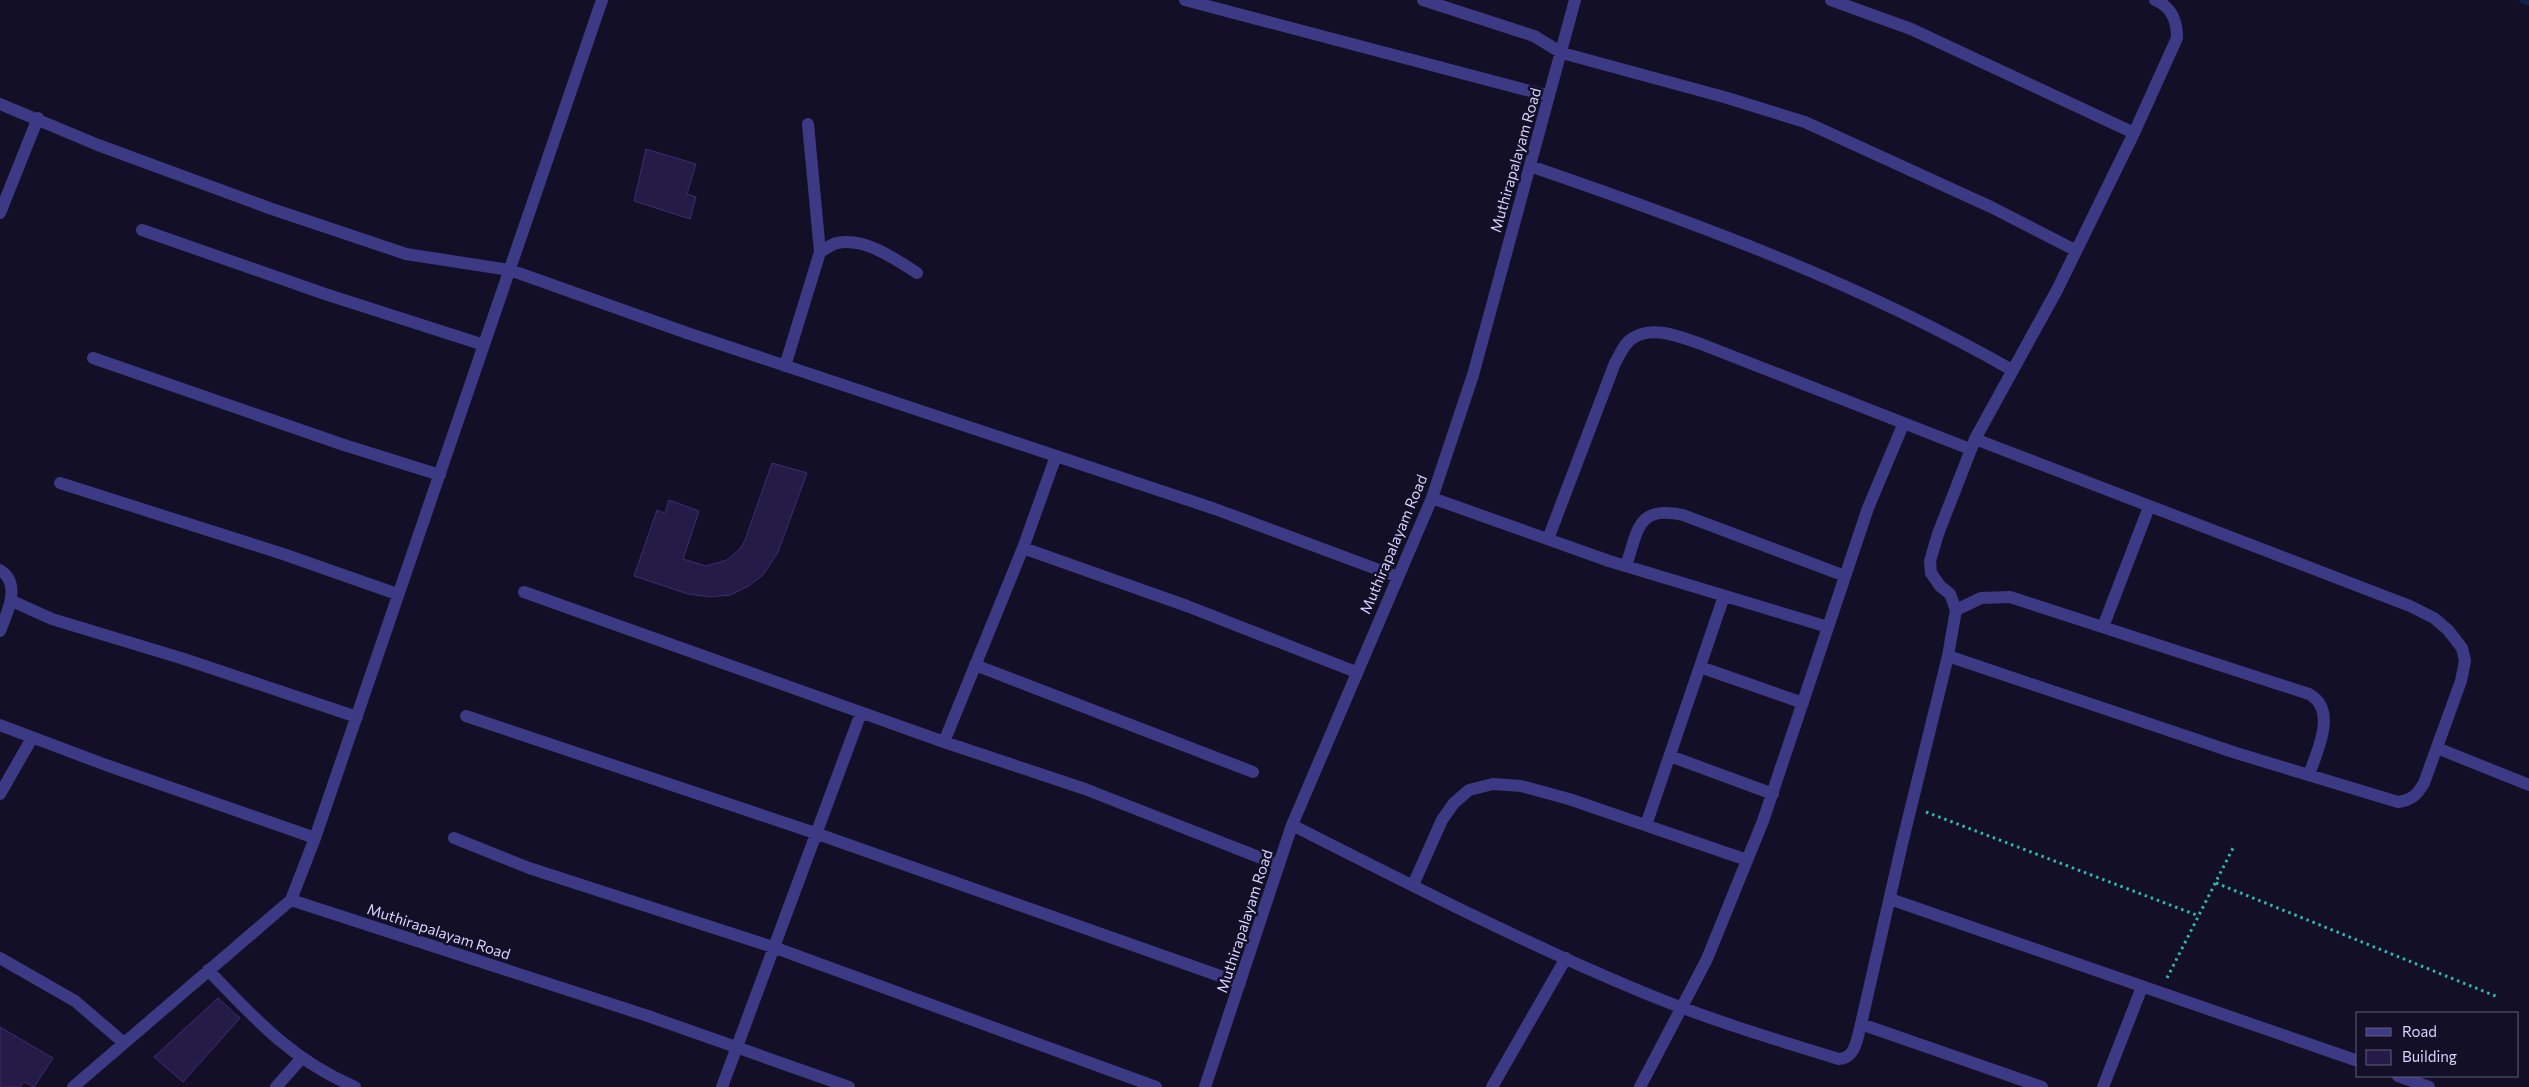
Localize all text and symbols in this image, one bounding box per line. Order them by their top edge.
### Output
street label: Muthirapalayam Road [1486,86,1544,234]
street label: Muthirapalayam Road [1355,472,1431,616]
street label: Muthirapalayam Road [1212,847,1276,995]
street label: Muthirapalayam Road [365,899,513,963]
legend [2356,1012,2519,1077]
text: Road [2402,1022,2437,1040]
text: Building [2402,1047,2457,1065]

